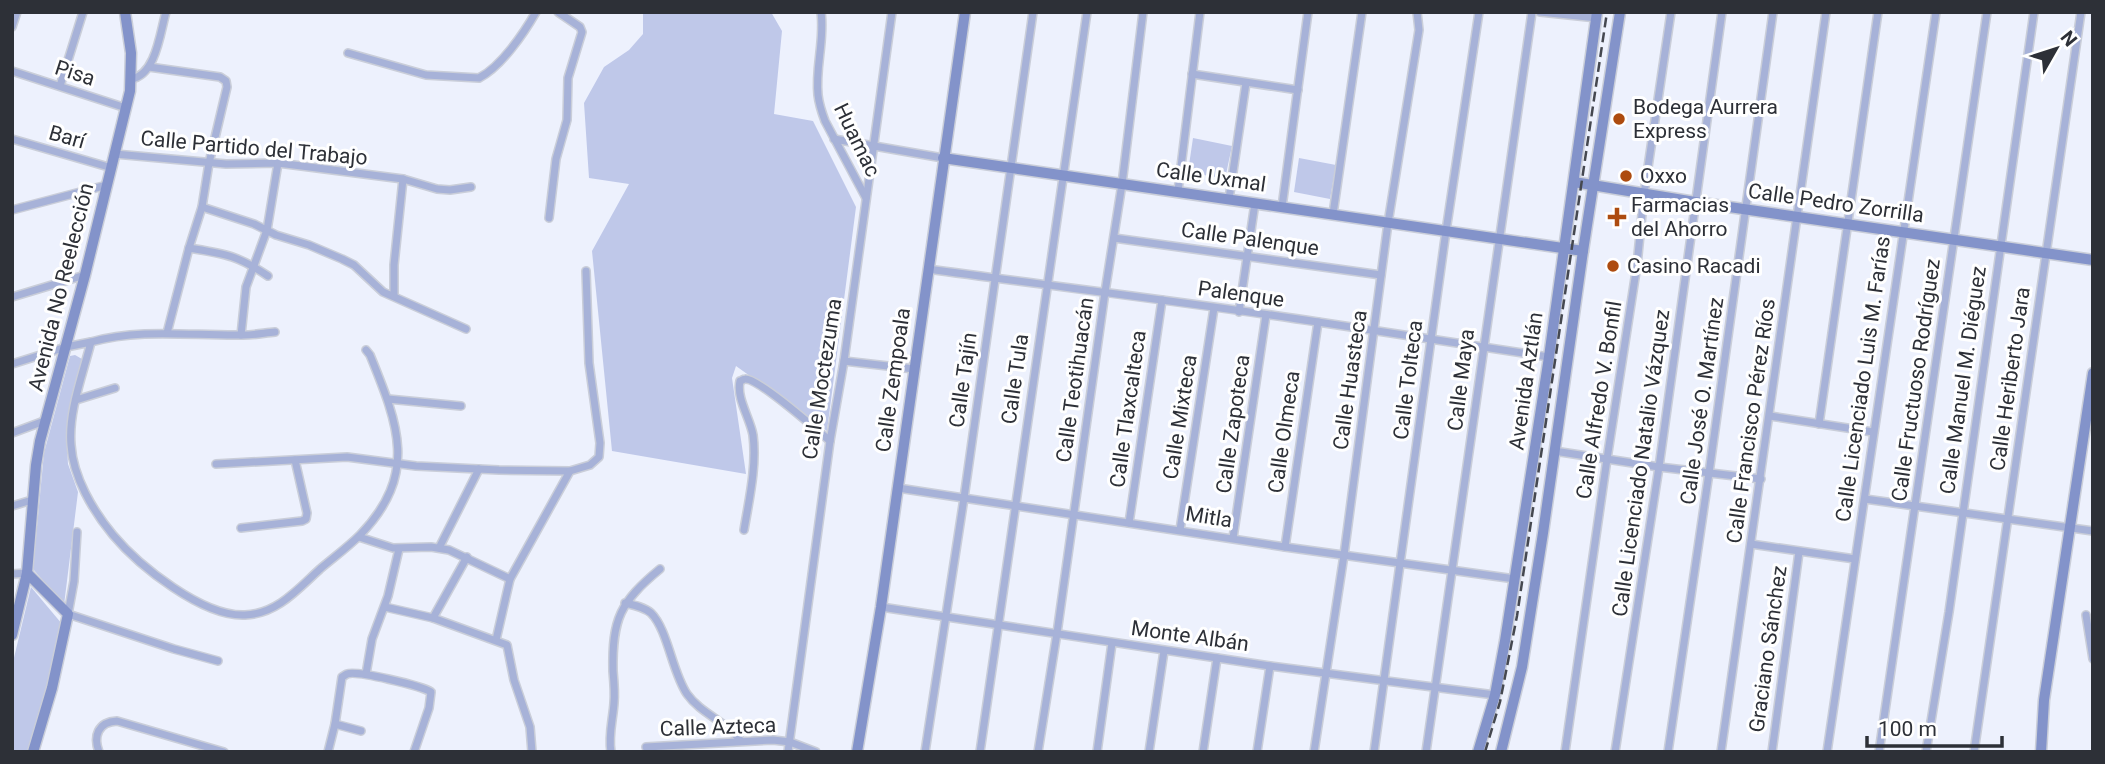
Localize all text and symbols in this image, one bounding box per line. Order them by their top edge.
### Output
north arrow [2021,14,2091,84]
text: N [2056,26,2082,51]
street label: Pisa [52,55,98,91]
place label: Bodega Aurrera Express [1633,95,1778,143]
street label: Huamac [829,99,885,181]
marker: Bodega Aurrera Express [1611,111,1627,127]
street label: Barí [46,120,89,154]
street label: Calle Partido del Trabajo [139,126,369,170]
street label: Calle Uxmal [1155,157,1267,197]
place label: Oxxo [1640,164,1687,188]
marker: Oxxo [1618,168,1634,184]
street label: Calle Pedro Zorrilla [1747,179,1925,227]
street label: Avenida No Reelección [23,180,99,394]
place label: Farmacias del Ahorro [1631,193,1729,241]
marker: Farmacias del Ahorro [1609,209,1625,225]
street label: Calle Palenque [1180,217,1320,261]
street label: Calle Licenciado Luis M. Farías [1831,235,1895,523]
place label: Casino Racadi [1627,254,1761,278]
street label: Calle Fructuoso Rodríguez [1887,257,1945,503]
marker: Casino Racadi [1605,258,1621,274]
street label: Calle Manuel M. Diéguez [1935,264,1991,496]
street label: Palenque [1196,276,1286,312]
street label: Calle Heriberto Jara [1985,285,2035,473]
street label: Calle Teotihuacán [1052,296,1098,464]
street label: Calle José O. Martínez [1676,296,1728,506]
street label: Calle Moctezuma [797,297,847,461]
street label: Calle Francisco Pérez Ríos [1722,297,1780,545]
street label: Calle Alfredo V. Bonfil [1571,299,1627,501]
street label: Calle Zempoala [871,306,915,454]
street label: Calle Licenciado Natalio Vázquez [1608,308,1674,618]
street label: Calle Huasteca [1328,309,1372,451]
street label: Avenida Aztlán [1504,311,1548,451]
street label: Calle Tolteca [1389,319,1427,441]
street label: Calle Maya [1443,328,1479,432]
street label: Calle Tlaxcalteca [1105,329,1151,489]
street label: Calle Tajín [944,331,982,429]
street label: Calle Tula [997,332,1033,426]
street label: Calle Mixteca [1158,353,1202,481]
street label: Calle Zapoteca [1211,353,1255,495]
street label: Calle Olmeca [1264,369,1304,495]
street label: Mitla [1184,501,1234,533]
street label: Graciano Sánchez [1744,564,1792,734]
street label: Monte Albán [1130,616,1250,656]
scale bar [1867,704,2002,748]
street label: Calle Azteca [659,713,777,741]
text: 100 m [1878,717,1937,741]

